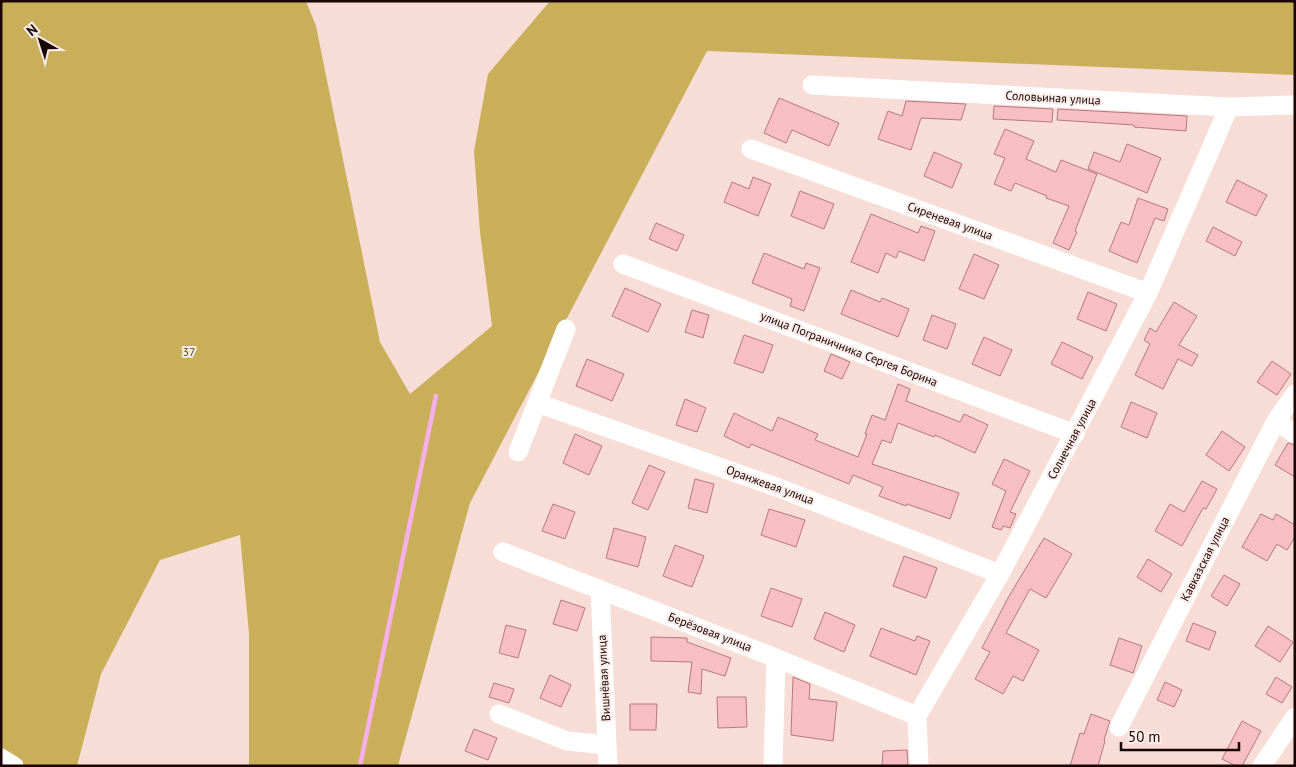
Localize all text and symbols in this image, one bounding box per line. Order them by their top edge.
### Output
north arrow [15,15,65,65]
text: N [23,20,41,40]
street label: Соловьиная улица [1005,88,1101,107]
street label: Сиреневая улица [905,198,995,243]
street label: улица Пограничника Сергея Борина [758,308,940,389]
park label: 37 [182,344,196,359]
street label: Солнечная улица [1044,396,1099,482]
street label: Оранжевая улица [724,462,816,507]
street label: Кавказская улица [1177,514,1232,604]
street label: Берёзовая улица [666,609,754,654]
street label: Вишнёвая улица [594,634,613,722]
scale bar [1121,720,1238,752]
text: 50 m [1128,727,1161,746]

